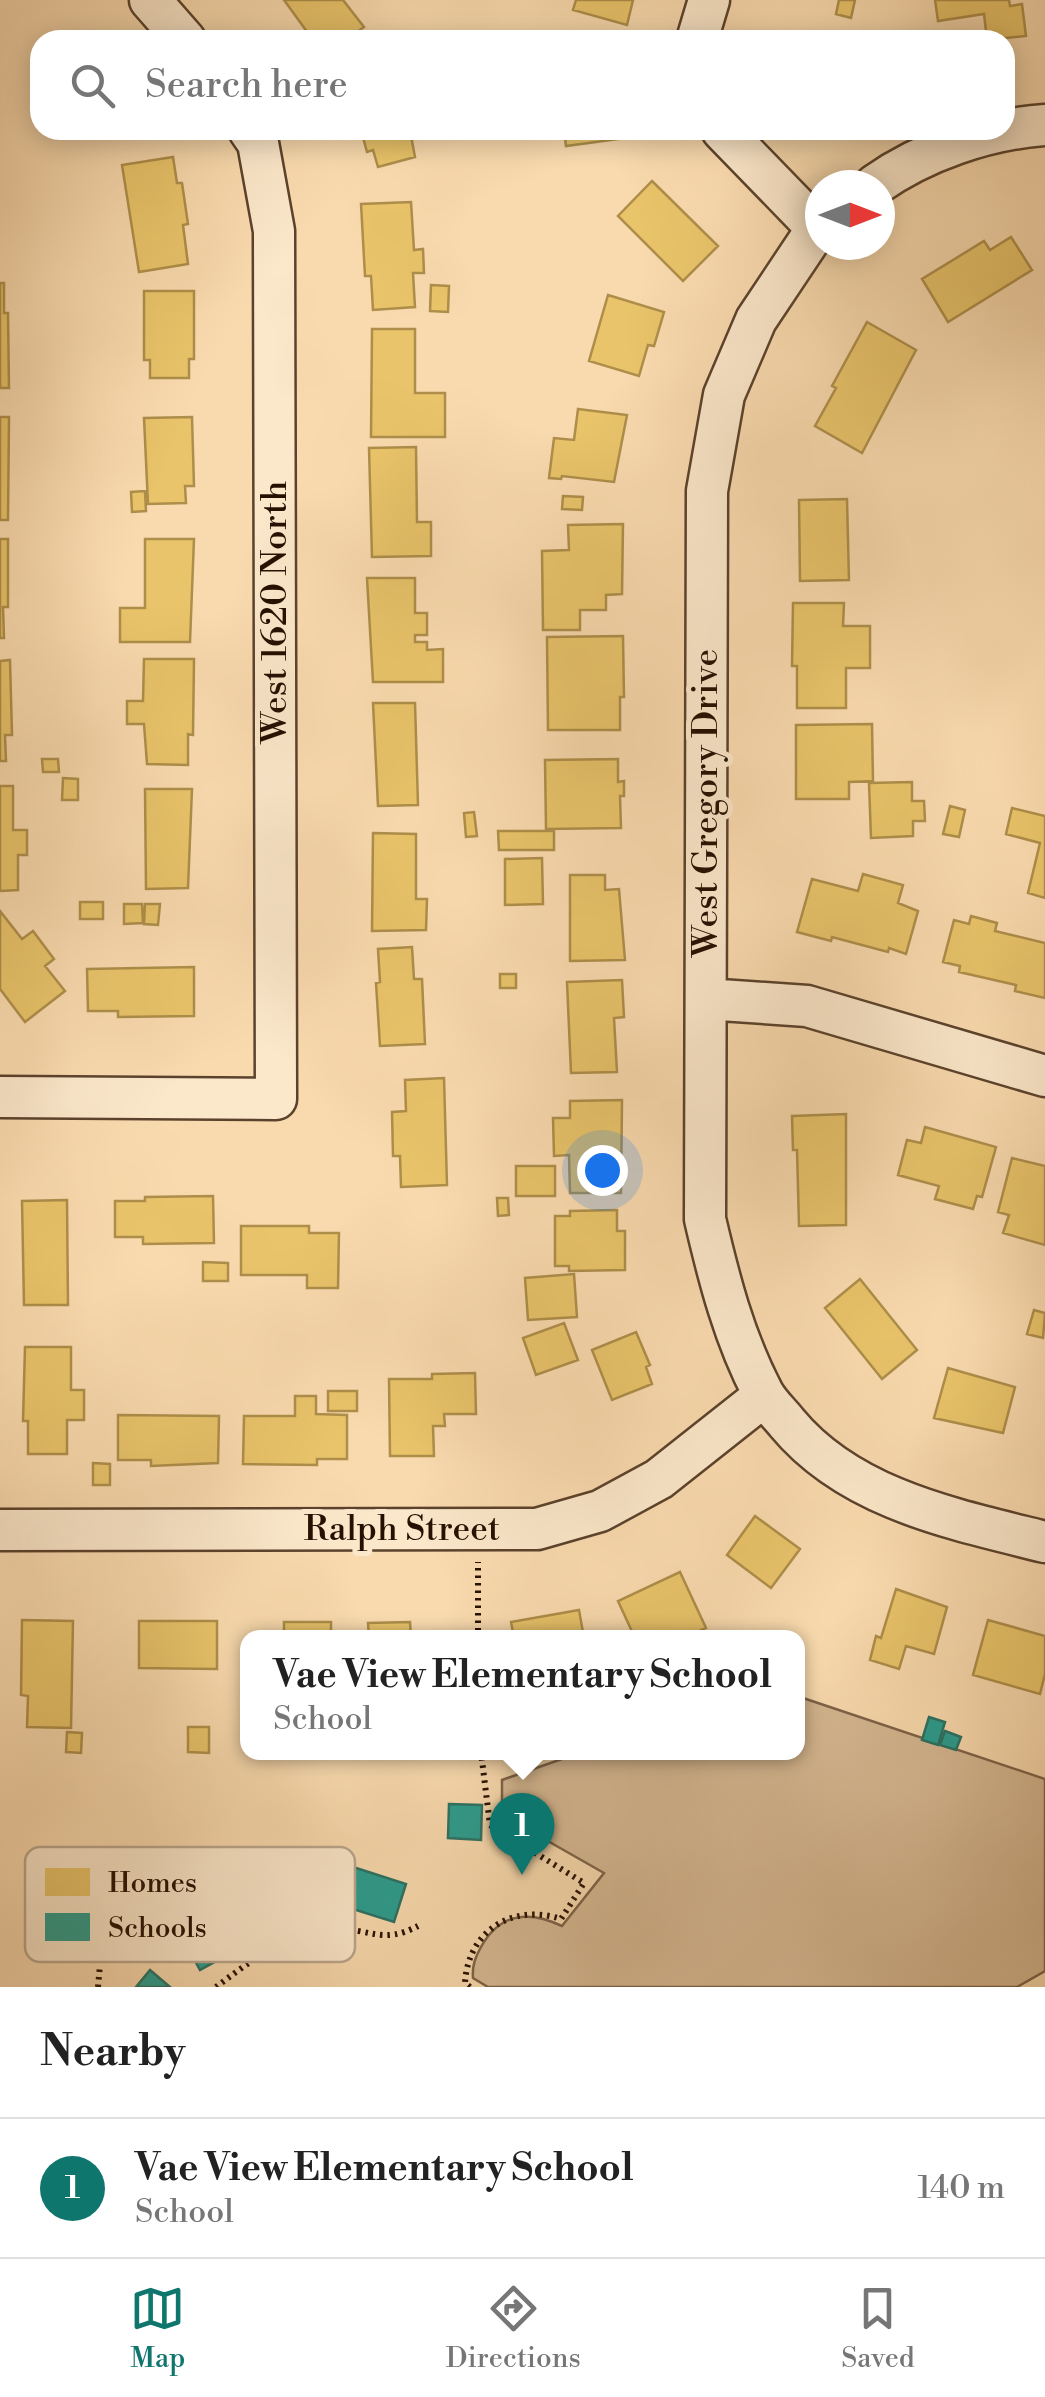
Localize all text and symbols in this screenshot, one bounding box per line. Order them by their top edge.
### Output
search box [30,30,1015,140]
icon: search [65,58,120,113]
text: Search here [145,62,348,109]
north arrow [805,170,895,260]
street label: West 1620 North [254,480,297,744]
street label: West Gregory Drive [685,649,728,958]
your location [577,1145,628,1196]
street label: Ralph Street [304,1508,500,1551]
popup [240,1630,805,1760]
text: Vae View Elementary School [273,1652,772,1699]
text: School [273,1699,372,1739]
pin: 1 [490,1792,554,1875]
legend [25,1847,355,1962]
text: Homes [108,1866,197,1901]
text: Schools [108,1911,207,1946]
text: Nearby [40,2026,185,2079]
text: Vae View Elementary School [135,2145,634,2192]
text: 1 [65,2168,80,2208]
text: 140 m [918,2168,1005,2208]
text: School [135,2192,234,2232]
tab: Map [130,2281,185,2376]
tab: Directions [446,2281,581,2376]
tab: Saved [841,2281,915,2376]

